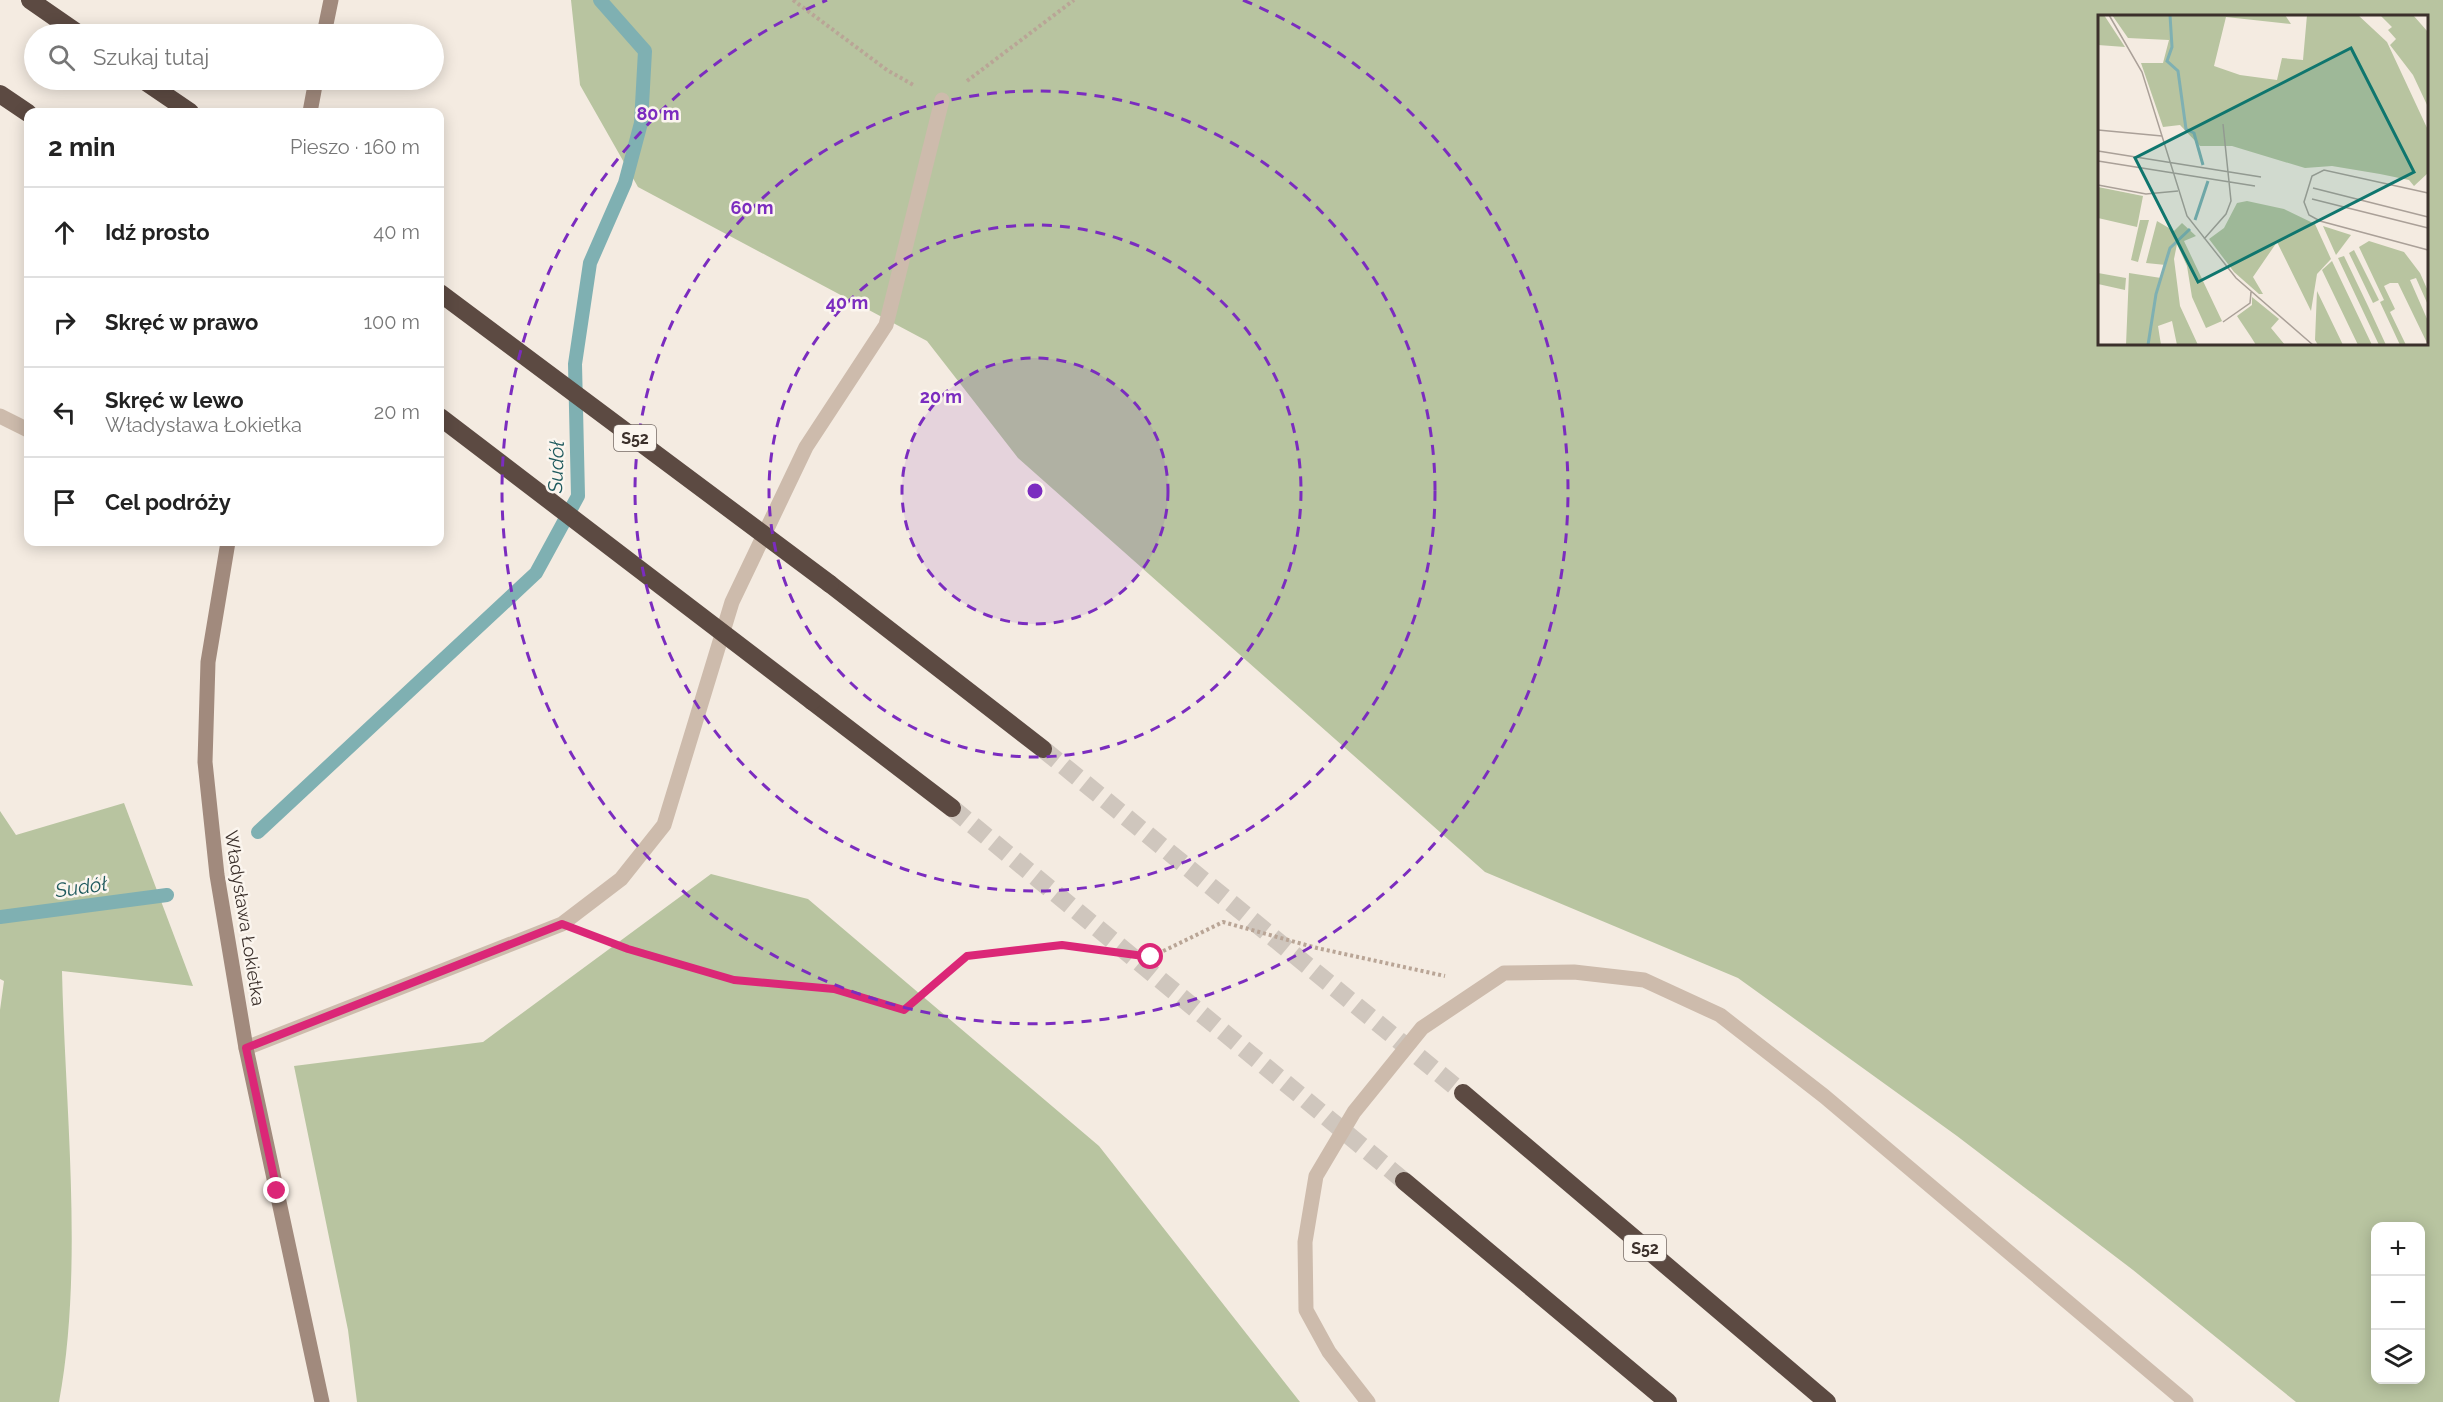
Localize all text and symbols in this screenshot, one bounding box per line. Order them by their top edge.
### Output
inset map [2098,15,2428,345]
search box [24,24,444,90]
icon: search [45,41,78,74]
text: Szukaj tutaj [93,44,209,70]
text: 80 m [636,103,680,124]
text: 2 min [48,132,115,162]
text: Pieszo · 160 m [290,135,420,159]
text: 60 m [730,197,774,218]
icon: ahead [48,216,81,249]
text: Idź prosto [105,219,210,245]
text: 40 m [373,220,420,244]
text: 40 m [826,292,868,313]
icon: right [48,306,81,339]
text: Skręć w prawo [105,309,258,335]
text: 100 m [363,310,420,334]
text: 20 m [920,386,962,407]
text: Skręć w lewo [105,387,244,413]
icon: left [48,396,81,429]
text: 20 m [374,400,420,424]
text: Władysława Łokietka [105,413,302,437]
road number: S52 [614,425,656,451]
water label: Sudół [543,439,569,494]
centre of rings [1025,481,1045,501]
icon: arrive [48,486,81,519]
text: Cel podróży [105,489,231,515]
street label: Władysława Łokietka [221,829,269,1007]
water label: Sudół [53,871,110,903]
route start [1137,943,1163,969]
route end [263,1177,289,1203]
map controls [2371,1222,2425,1384]
button: + [2371,1222,2425,1276]
road number: S52 [1624,1235,1666,1261]
button: − [2371,1276,2425,1330]
button: layers [2371,1330,2425,1384]

